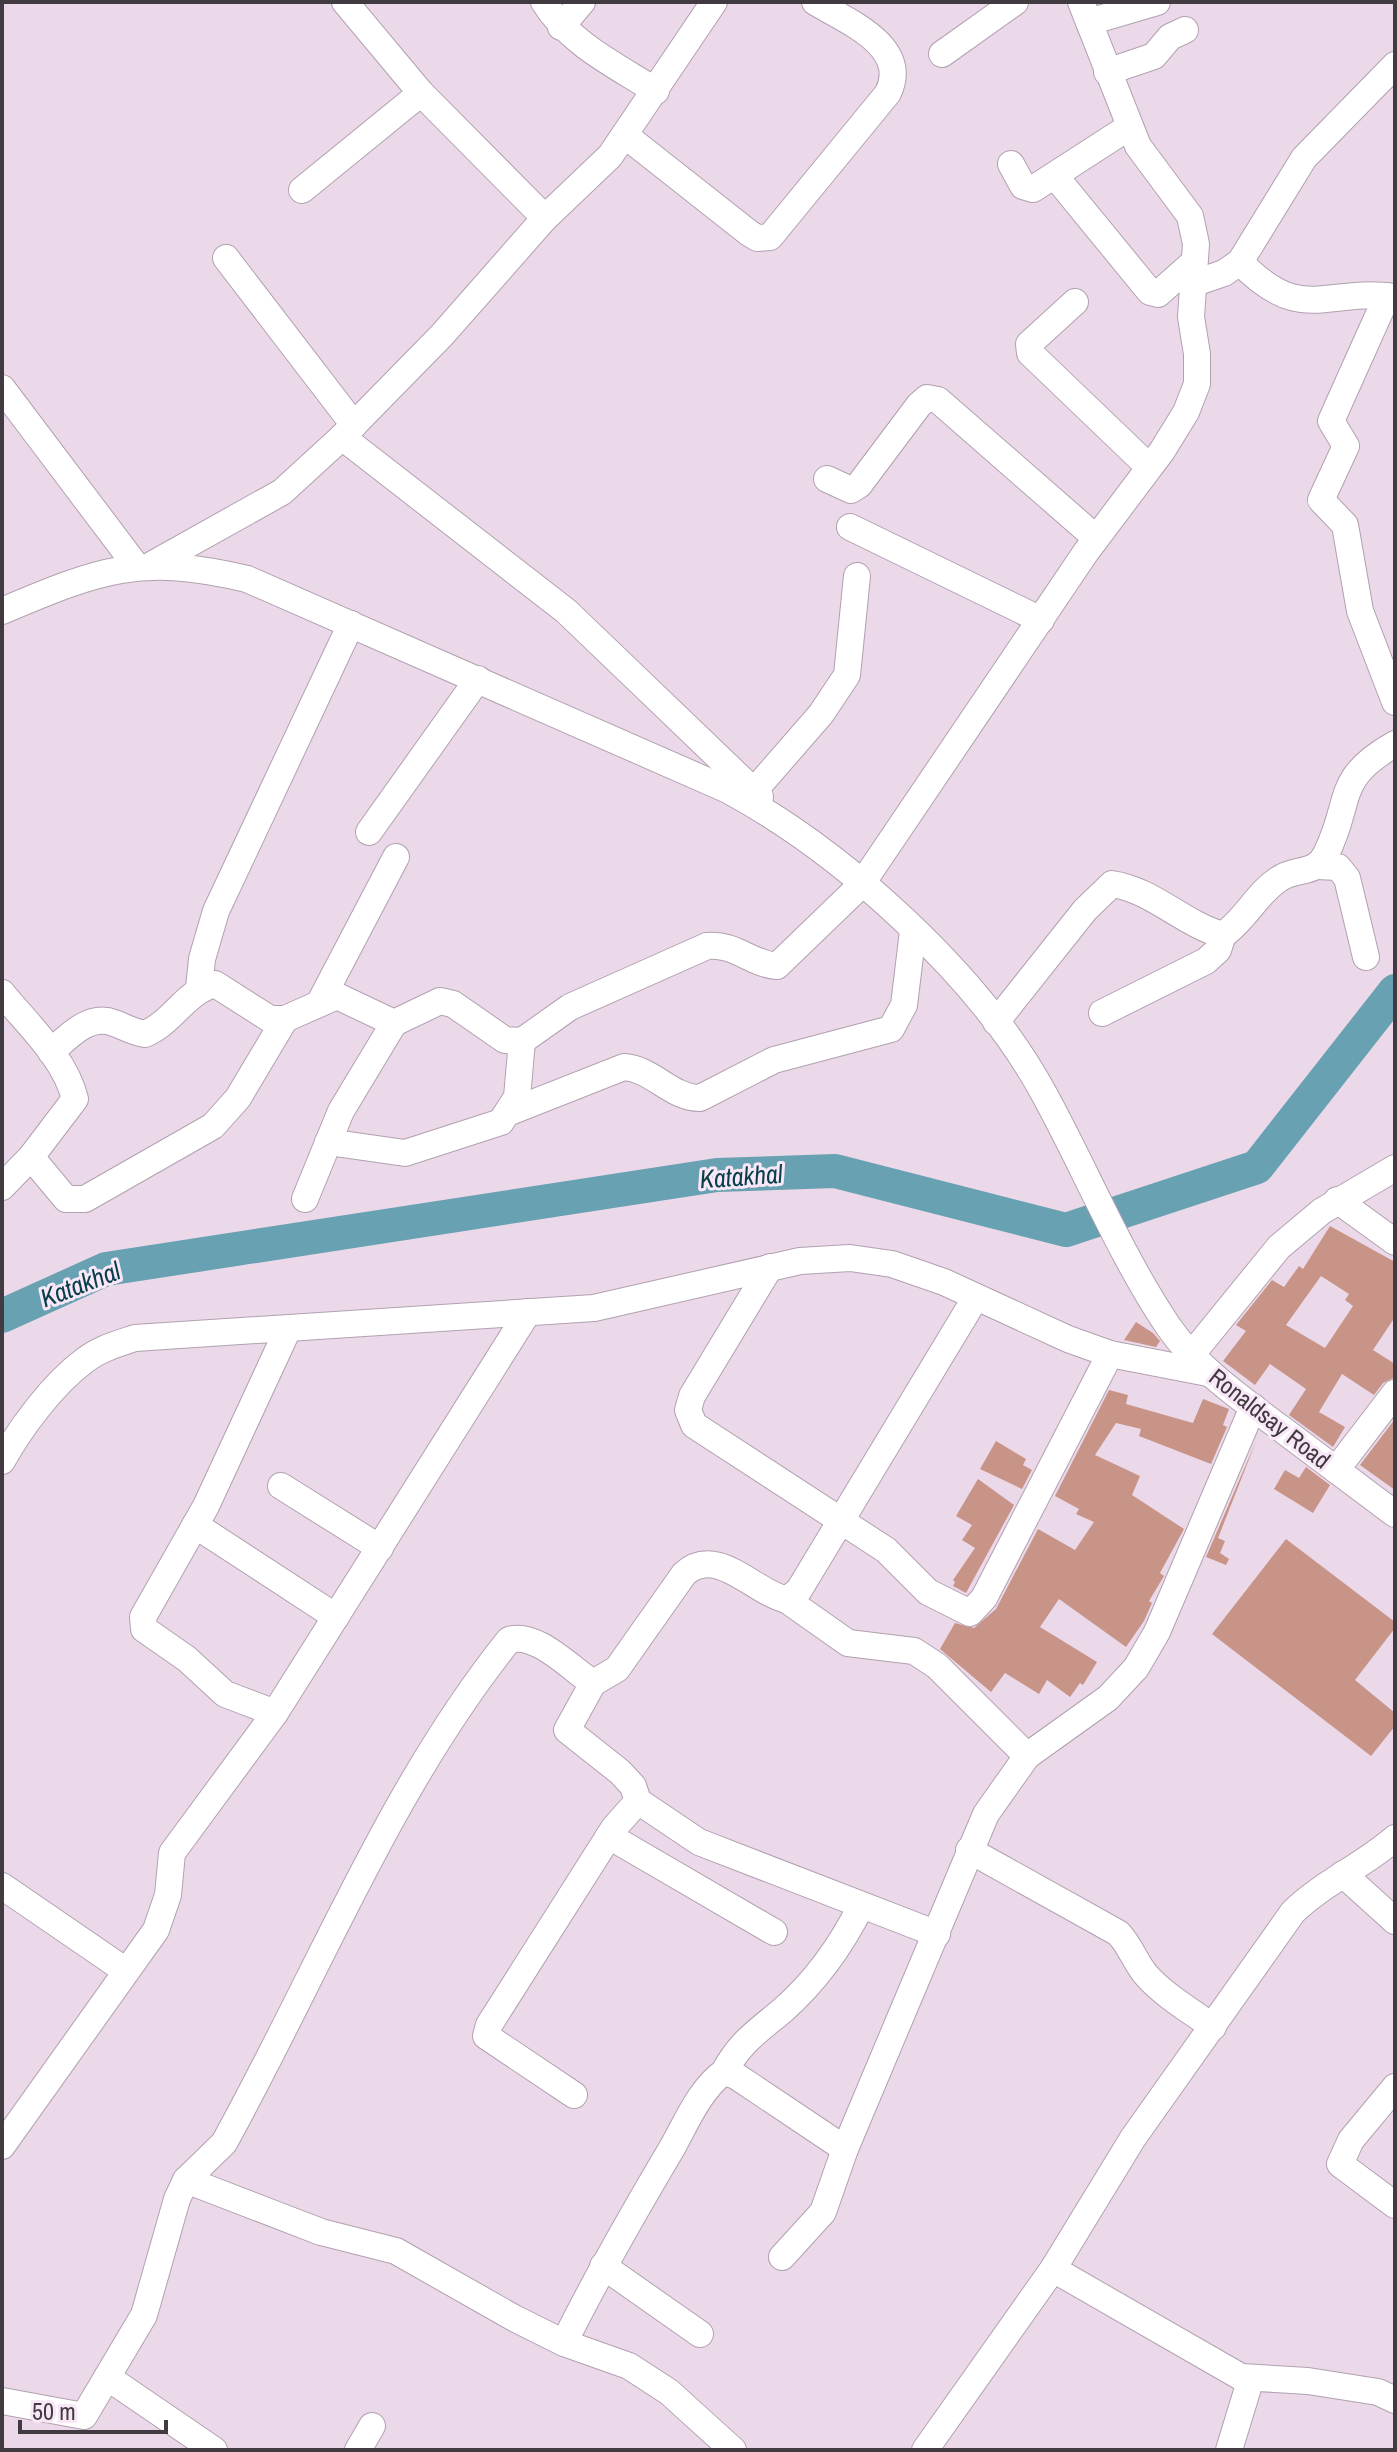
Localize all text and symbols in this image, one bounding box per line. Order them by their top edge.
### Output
water label: Katakhal [698,1156,785,1196]
water label: Katakhal [35,1252,126,1315]
street label: Ronaldsay Road [1203,1361,1337,1475]
scale bar [20,2384,166,2434]
text: 50 m [32,2395,76,2427]

